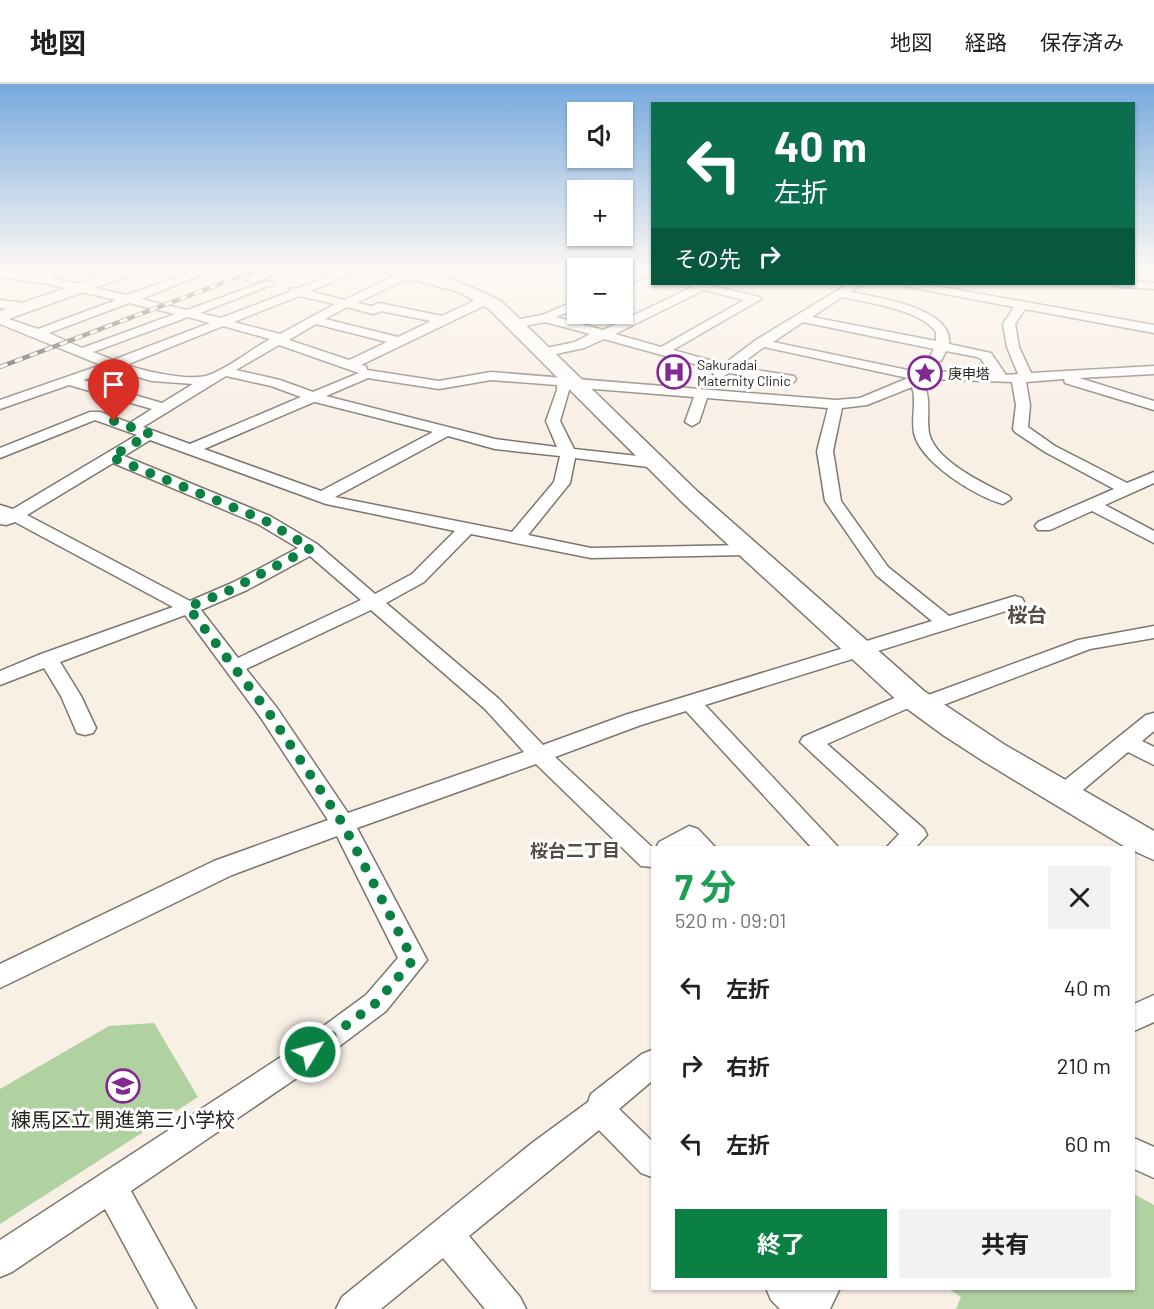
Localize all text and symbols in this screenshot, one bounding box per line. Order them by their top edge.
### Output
text: 地図 [30,25,86,59]
text: 地図 [890,29,932,54]
text: 経路 [965,29,1007,54]
text: 保存済み [1040,29,1124,54]
map controls [567,102,633,324]
button: sound [567,102,633,168]
text: 40 m [774,120,867,170]
icon: left [675,126,753,204]
text: 左折 [774,175,828,207]
button: + [567,180,633,246]
icon: right [753,240,786,273]
text: その先 [675,245,741,271]
button: − [567,258,633,324]
hospital icon: Sakuradai Maternity Clinic [656,354,692,390]
place icon: 庚申塔 [907,355,943,391]
place label: Sakuradai Maternity Clinic [697,356,791,389]
pin [88,359,139,421]
place label: 庚申塔 [948,365,990,382]
icon: arrive [97,368,130,401]
district label: 桜台 [1007,602,1047,626]
district label: 桜台二丁目 [530,839,620,861]
text: 7 分 [675,864,736,907]
button: close [1048,866,1111,929]
text: 520 m · 09:01 [675,908,786,932]
icon: left [675,971,708,1004]
text: 40 m [1064,974,1111,1000]
text: 左折 [726,975,770,1001]
position arrow [278,1020,342,1084]
icon: right [675,1049,708,1082]
text: 210 m [1057,1052,1111,1078]
text: 右折 [726,1053,770,1079]
school or university icon: 練馬区立 開進第三小学校 [105,1068,141,1104]
place label: 練馬区立 開進第三小学校 [11,1107,235,1131]
icon: left [675,1127,708,1160]
text: 60 m [1065,1130,1111,1156]
text: 左折 [726,1131,770,1157]
button: 終了 [675,1209,887,1278]
button: 共有 [899,1209,1111,1278]

